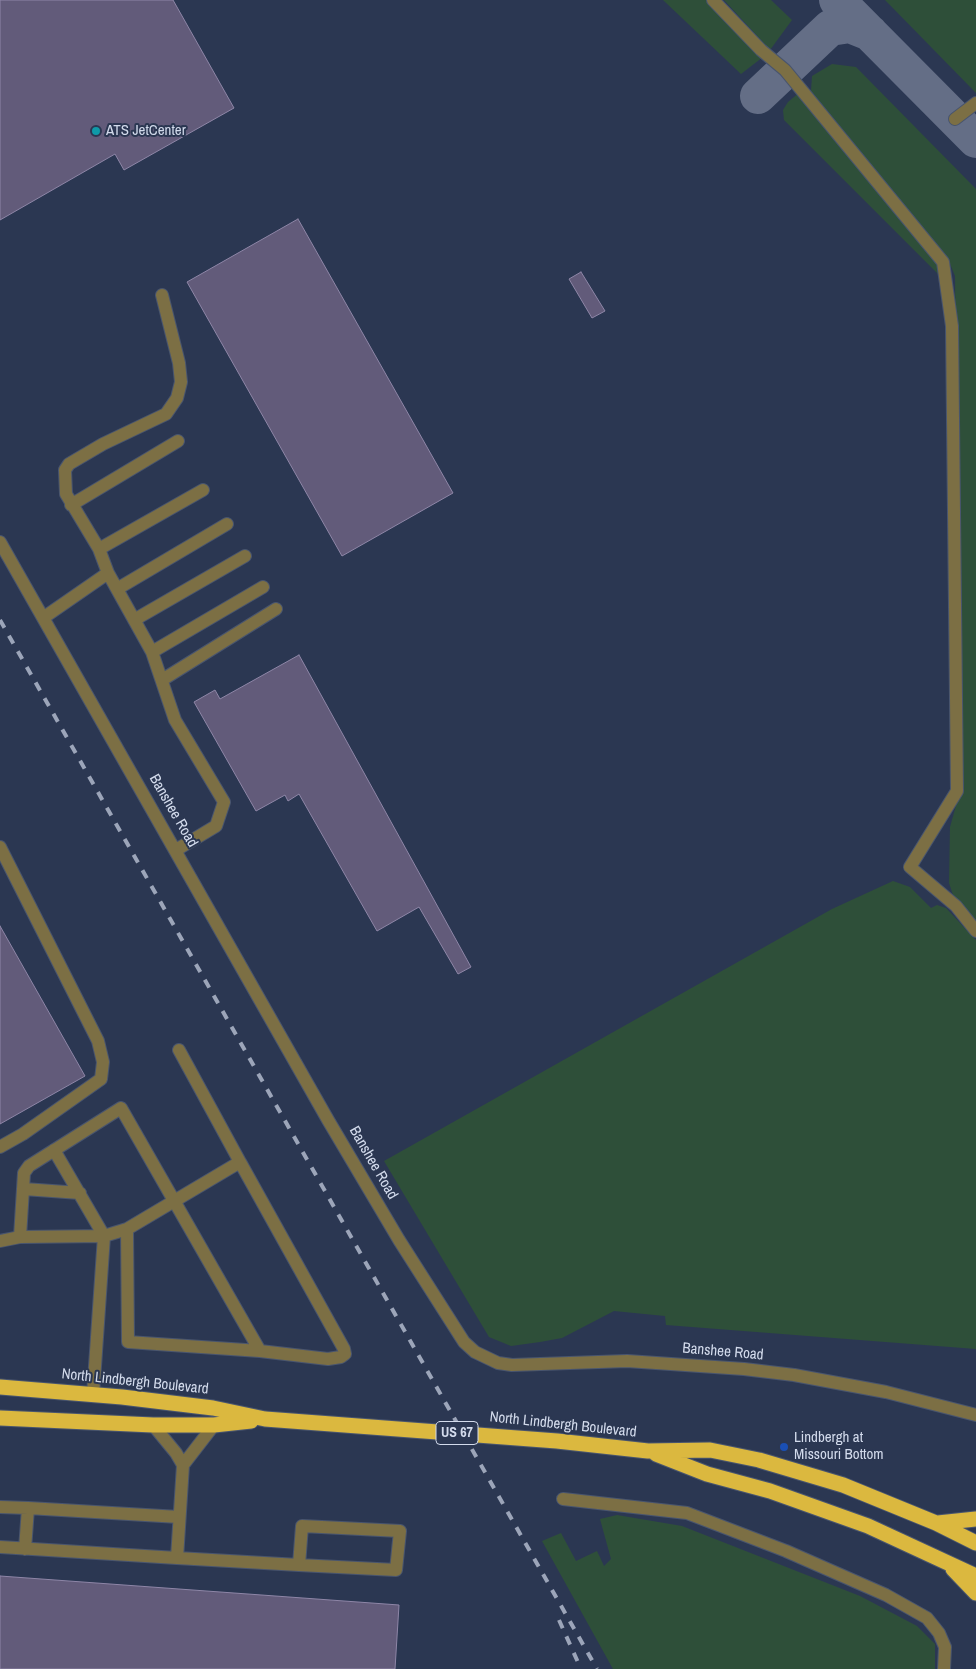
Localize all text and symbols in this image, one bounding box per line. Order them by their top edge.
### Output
place label: ATS JetCenter [106,122,186,140]
marker: ATS JetCenter [90,125,102,137]
street label: Banshee Road [145,771,201,851]
street label: Banshee Road [345,1123,401,1203]
street label: Banshee Road [682,1339,764,1365]
street label: North Lindbergh Boulevard [61,1365,209,1399]
street label: North Lindbergh Boulevard [489,1408,637,1442]
road number: US 67 [436,1422,478,1445]
place label: Lindbergh at Missouri Bottom [794,1429,884,1464]
marker: Lindbergh at Missouri Bottom [778,1441,790,1453]

